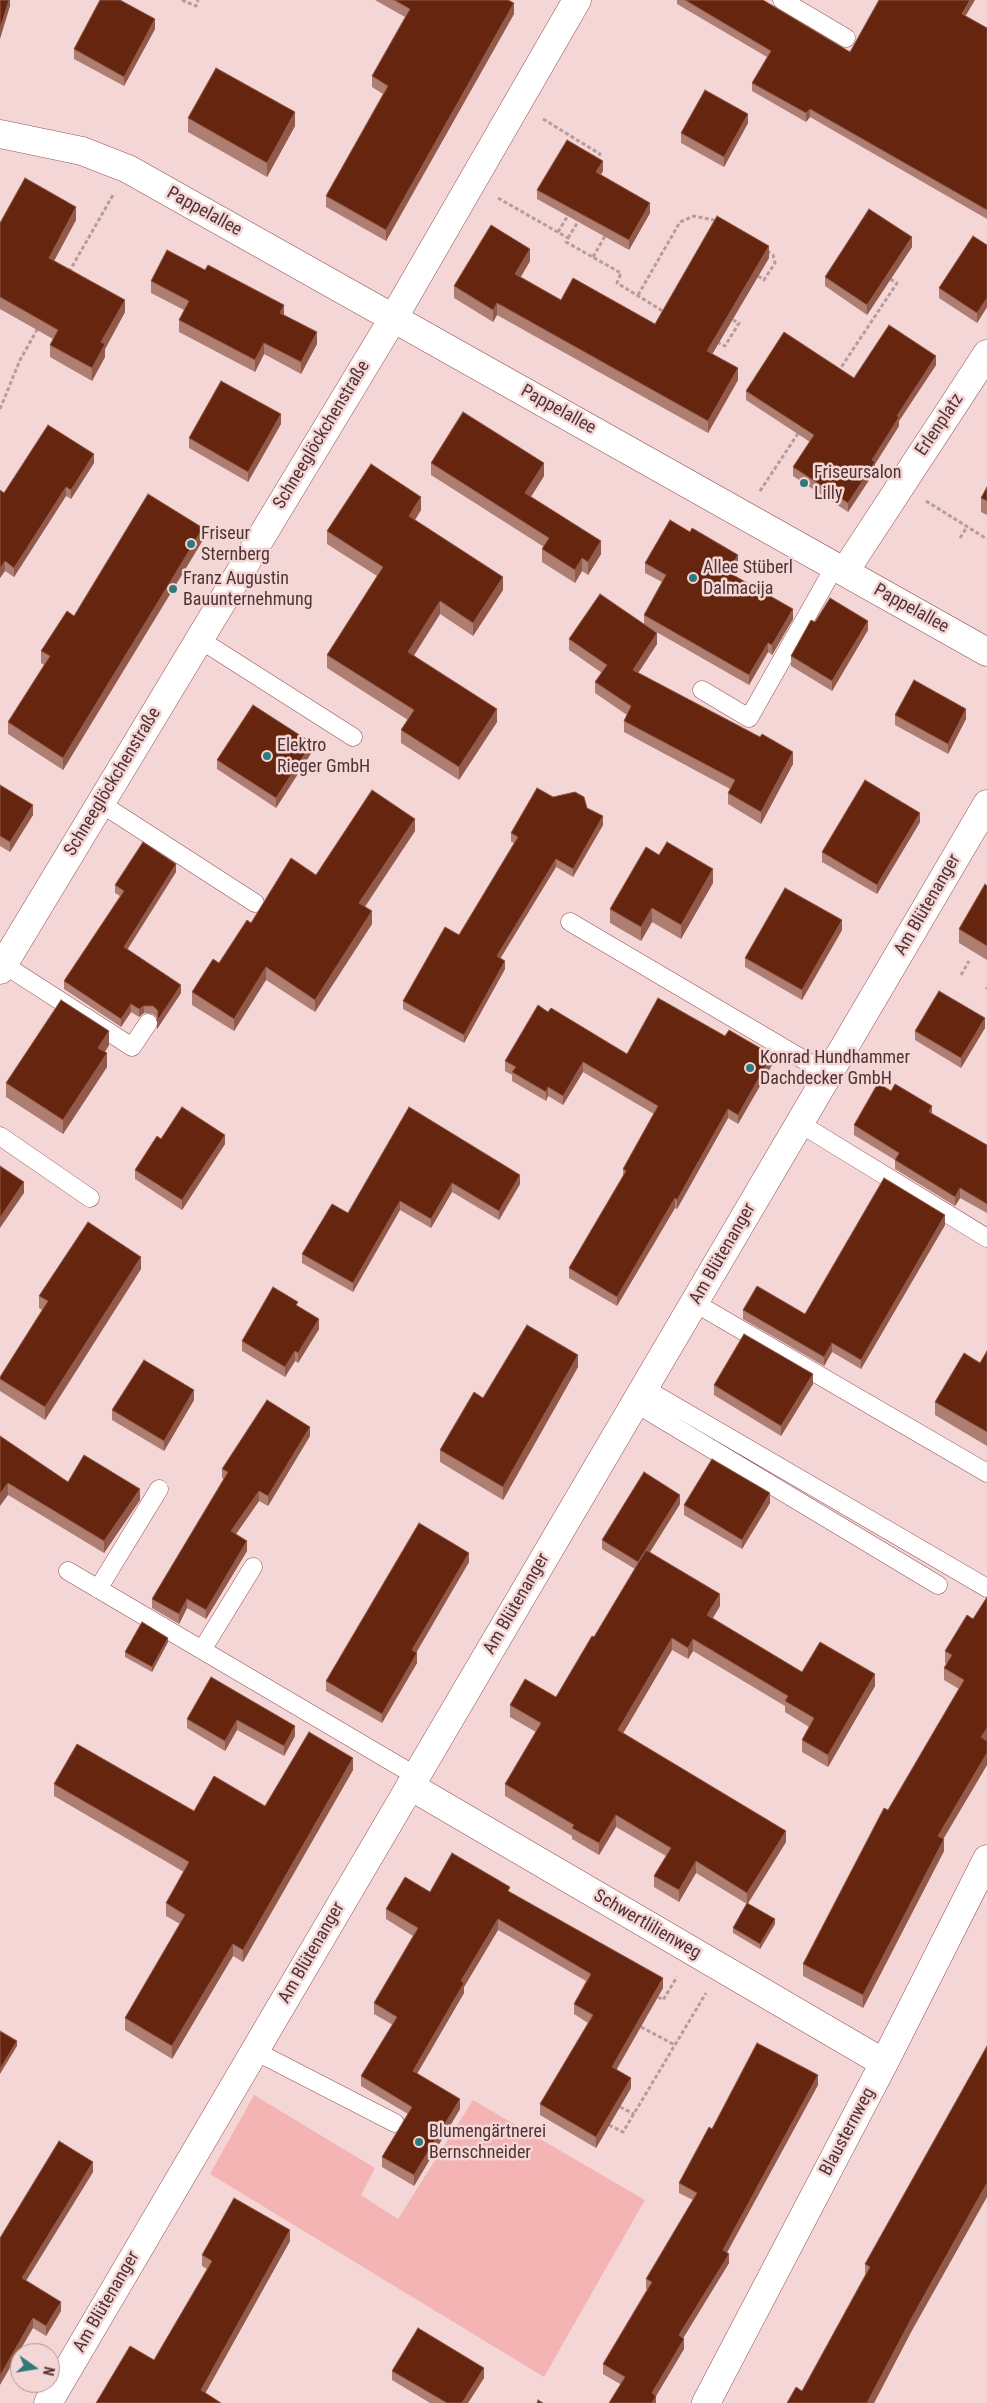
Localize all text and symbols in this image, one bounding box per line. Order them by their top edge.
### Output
street label: Pappelallee [163,183,245,241]
street label: Schneeglöckchenstraße [269,357,375,513]
street label: Pappelallee [517,381,599,439]
street label: Erlenplatz [911,390,969,460]
place label: Friseursalon Lilly [814,462,902,504]
marker: Friseursalon Lilly [798,477,810,489]
place label: Friseur Sternberg [201,523,270,566]
marker: Friseur Sternberg [185,538,197,550]
place label: Allee Stüberl Dalmacija [703,557,793,600]
place label: Franz Augustin Bauunternehmung [183,568,313,610]
marker: Allee Stüberl Dalmacija [687,572,699,584]
street label: Pappelallee [870,580,952,638]
marker: Franz Augustin Bauunternehmung [167,583,179,595]
street label: Schneeglöckchenstraße [60,704,166,860]
place label: Elektro Rieger GmbH [277,735,370,778]
marker: Elektro Rieger GmbH [261,750,273,762]
street label: Am Blütenanger [890,851,966,959]
place label: Konrad Hundhammer Dachdecker GmbH [760,1047,910,1090]
marker: Konrad Hundhammer Dachdecker GmbH [744,1062,756,1074]
street label: Am Blütenanger [685,1200,761,1308]
street label: Am Blütenanger [479,1550,555,1658]
street label: Schwertlilienweg [589,1886,705,1964]
street label: Am Blütenanger [274,1899,350,2007]
street label: Blausternweg [816,2084,880,2180]
place label: Blumengärtnerei Bernschneider [429,2121,546,2164]
marker: Blumengärtnerei Bernschneider [413,2136,425,2148]
street label: Am Blütenanger [69,2248,145,2356]
north arrow [10,2343,60,2393]
text: N [40,2365,57,2377]

